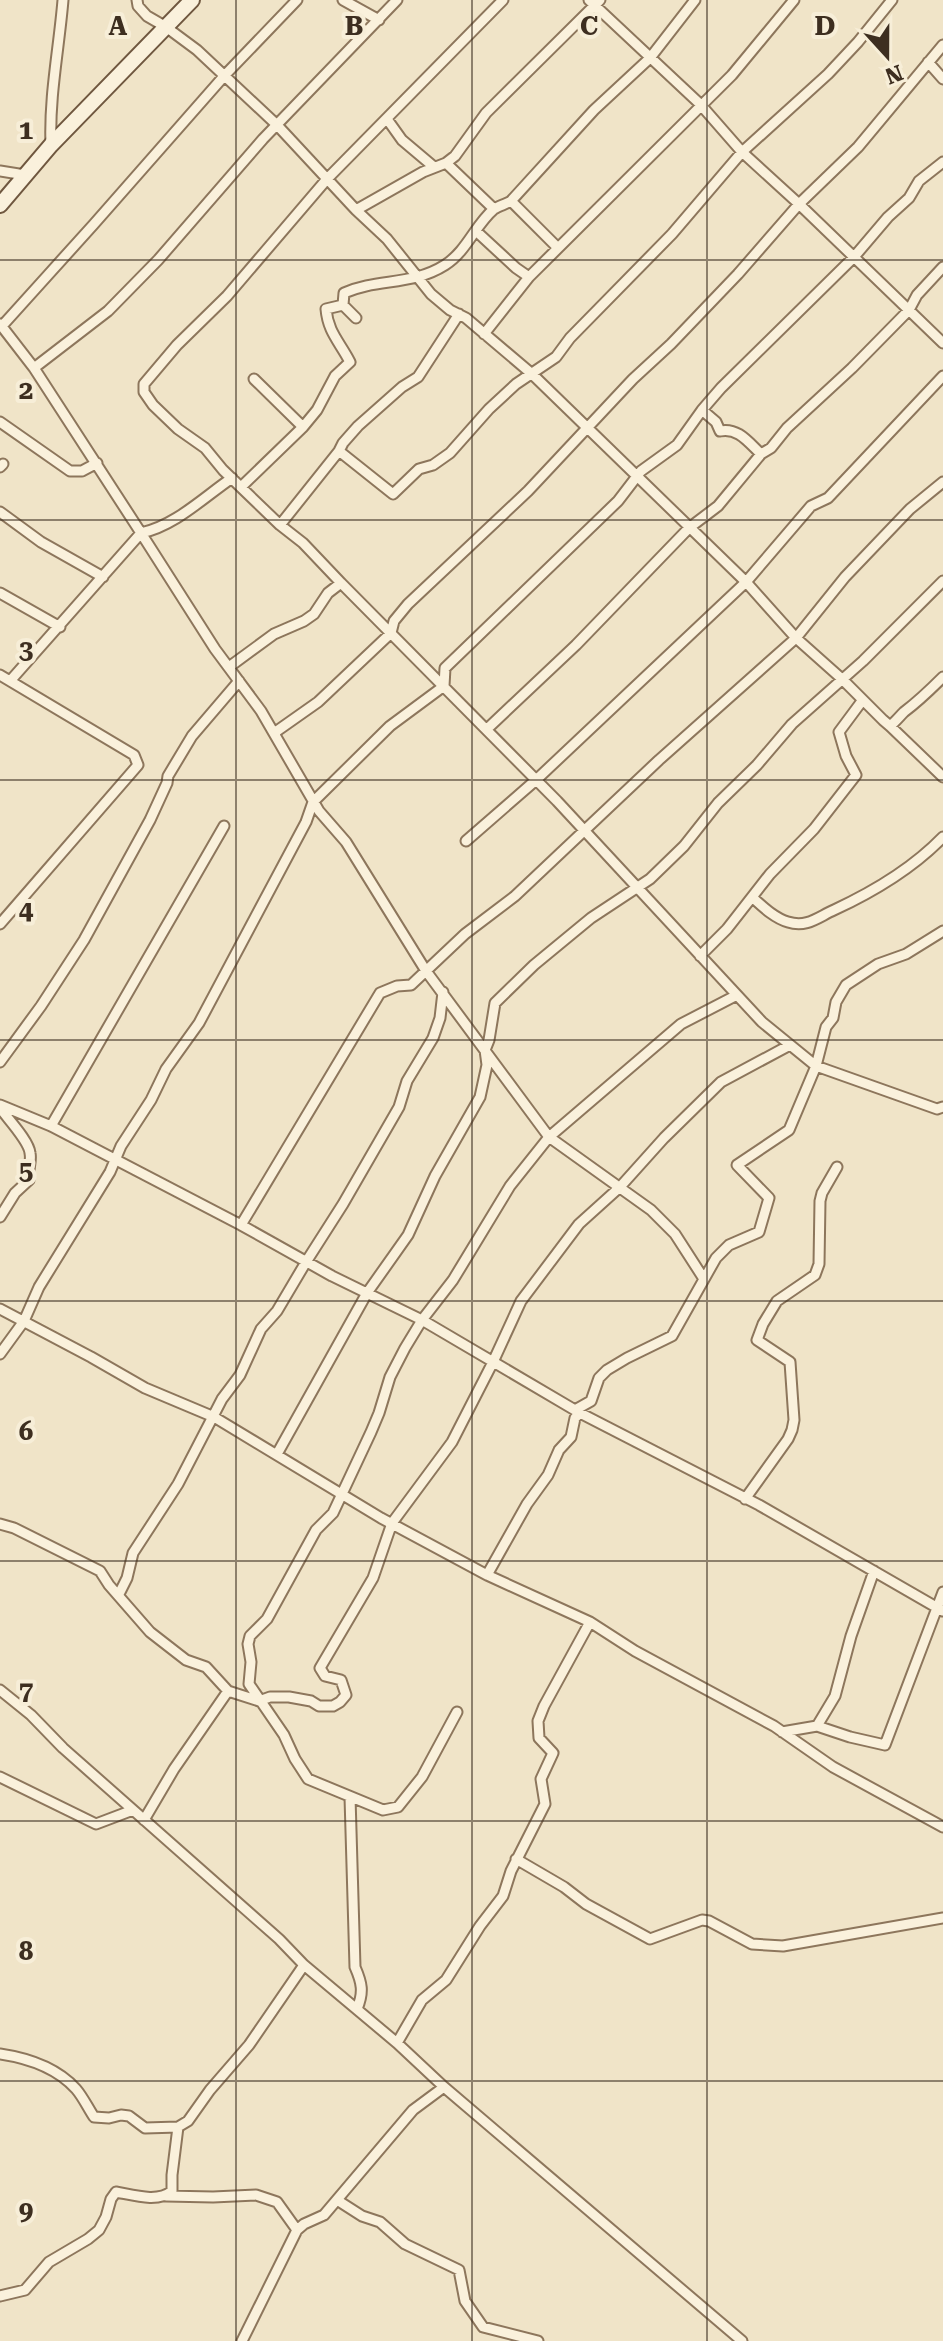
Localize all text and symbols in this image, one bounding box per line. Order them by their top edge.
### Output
text: A [109,11,128,41]
text: B [345,11,363,41]
text: C [580,11,598,41]
text: D [815,11,835,41]
north arrow [847,16,927,96]
text: N [882,59,906,89]
text: 1 [19,115,33,145]
text: 2 [19,375,33,405]
text: 3 [19,635,33,665]
text: 4 [19,895,34,925]
text: 5 [19,1156,33,1186]
text: 6 [19,1416,33,1446]
text: 7 [19,1676,33,1706]
text: 8 [19,1936,34,1966]
text: 9 [19,2196,33,2226]

